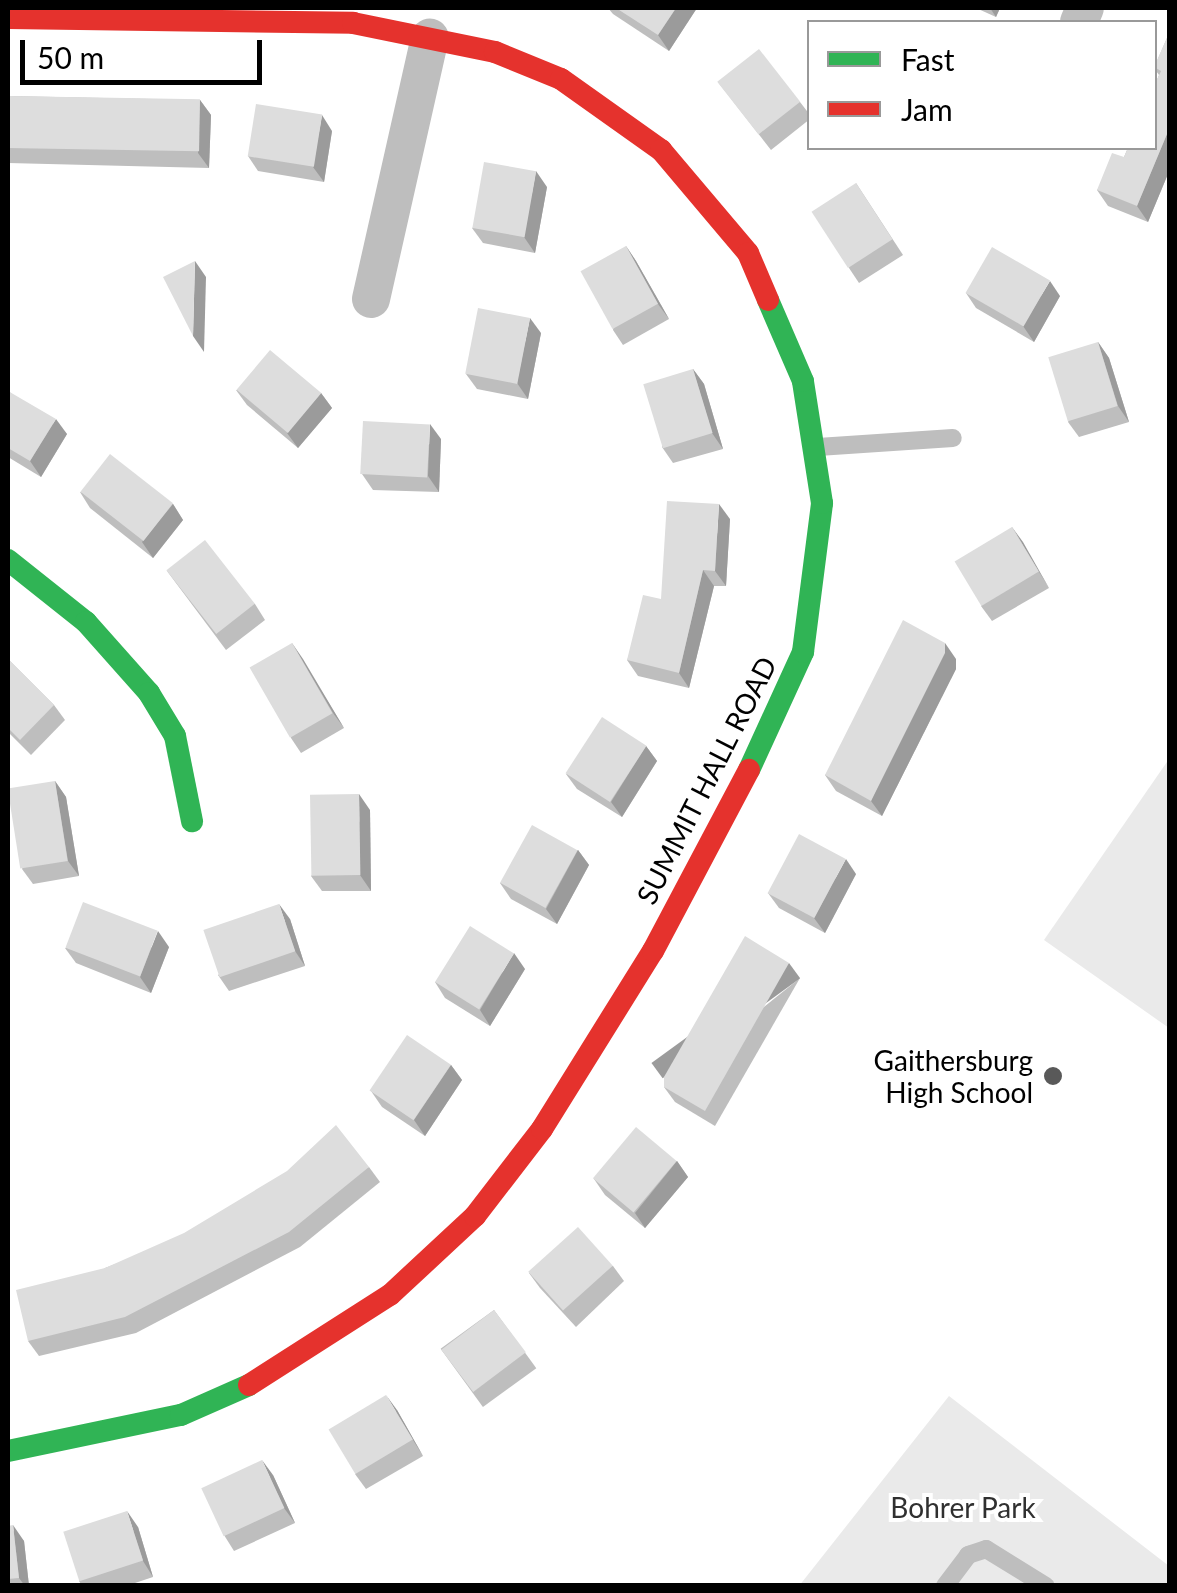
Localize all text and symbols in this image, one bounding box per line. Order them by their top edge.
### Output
scale bar [25,20,268,82]
legend [807,20,1157,150]
text: 50 m [37,39,104,75]
text: Fast [901,41,955,77]
text: Jam [901,91,953,127]
street label: SUMMIT HALL ROAD [629,650,783,910]
place label: Gaithersburg High School [874,1043,1033,1109]
marker: Gaithersburg High School [1042,1065,1064,1087]
park label: Bohrer Park [890,1490,1036,1524]

